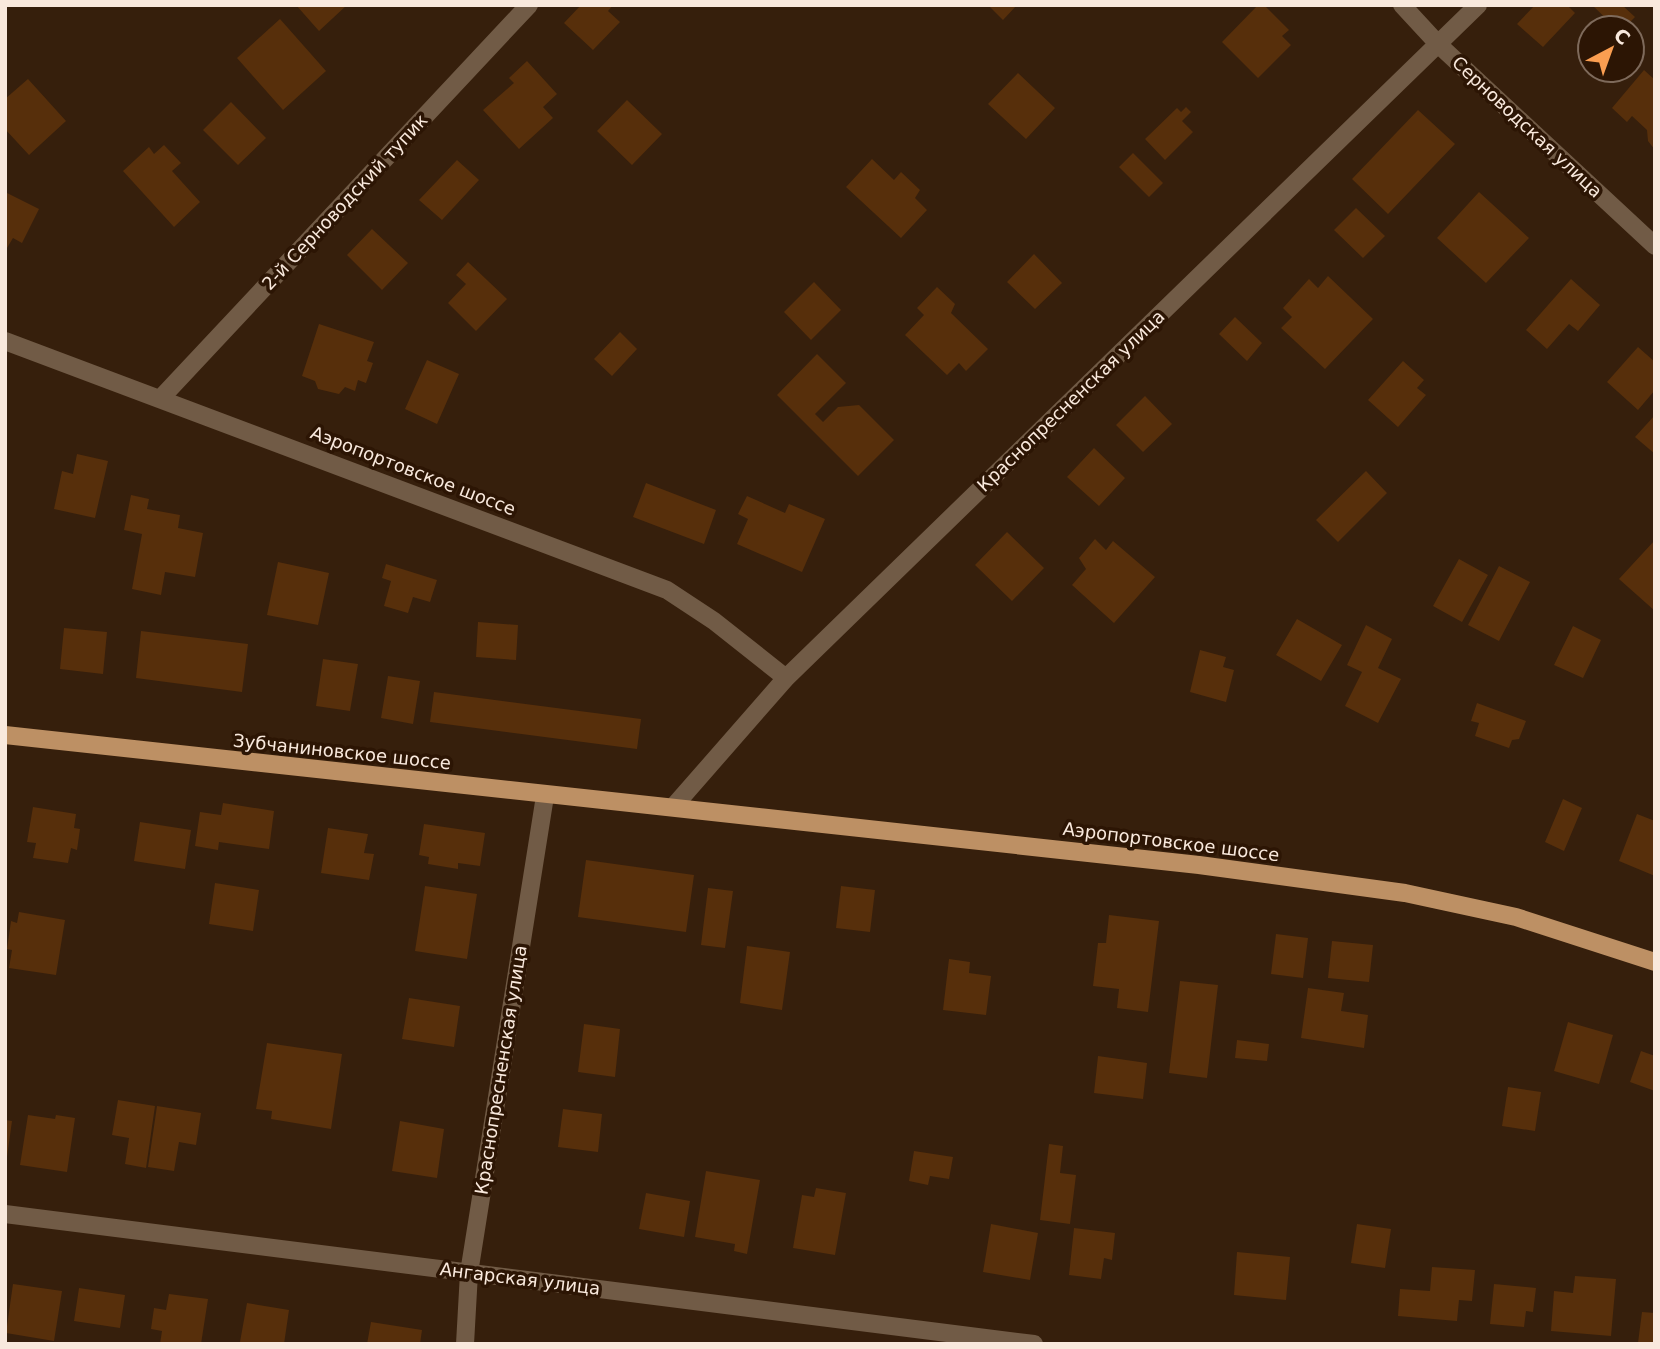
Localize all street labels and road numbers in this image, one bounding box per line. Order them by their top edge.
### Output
street label: Серноводская улица [1448,52,1607,202]
street label: 2-й Серноводский тупик [258,109,432,294]
street label: Краснопресненская улица [973,305,1169,496]
street label: Аэропортовское шоссе [308,422,519,519]
street label: Зубчаниновское шоссе [232,730,452,773]
street label: Аэропортовское шоссе [1062,818,1280,865]
street label: Краснопресненская улица [470,944,531,1196]
street label: Ангарская улица [439,1258,601,1299]

